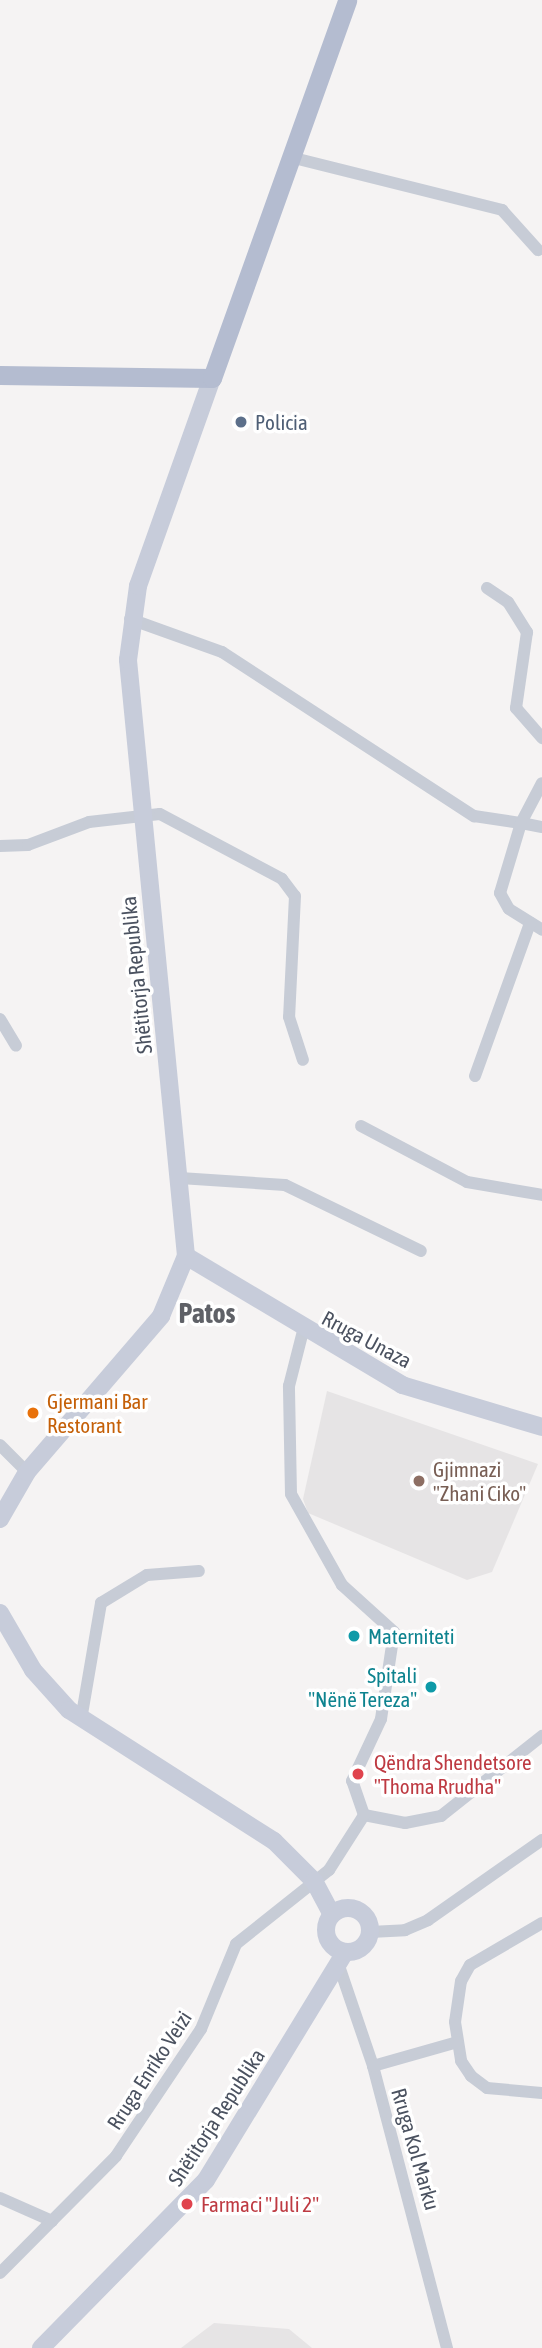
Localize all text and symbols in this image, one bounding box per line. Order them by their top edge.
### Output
place label: Policia [255,409,308,435]
marker: Policia [233,414,249,430]
street label: Shëtitorja Republika [115,895,157,1055]
district label: Patos [178,1296,236,1330]
street label: Rruga Unaza [318,1305,416,1373]
place label: Gjermani Bar Restorant [47,1388,147,1438]
marker: Gjermani Bar Restorant [25,1405,41,1421]
place label: Gjimnazi "Zhani Ciko" [433,1456,526,1506]
marker: Gjimnazi "Zhani Ciko" [411,1473,427,1489]
place label: Materniteti [368,1623,455,1649]
marker: Materniteti [346,1628,362,1644]
place label: Spitali "Nënë Tereza" [308,1662,417,1712]
marker: Spitali "Nënë Tereza" [423,1679,439,1695]
place label: Qëndra Shendetsore "Thoma Rrudha" [374,1749,532,1799]
marker: Qëndra Shendetsore "Thoma Rrudha" [348,1764,368,1784]
street label: Rruga Enriko Veizi [101,2006,197,2134]
street label: Shëtitorja Republika [162,2044,270,2190]
street label: Rruga Kol Marku [387,2085,445,2213]
place label: Farmaci "Juli 2" [201,2191,319,2217]
marker: Farmaci "Juli 2" [179,2196,195,2212]

